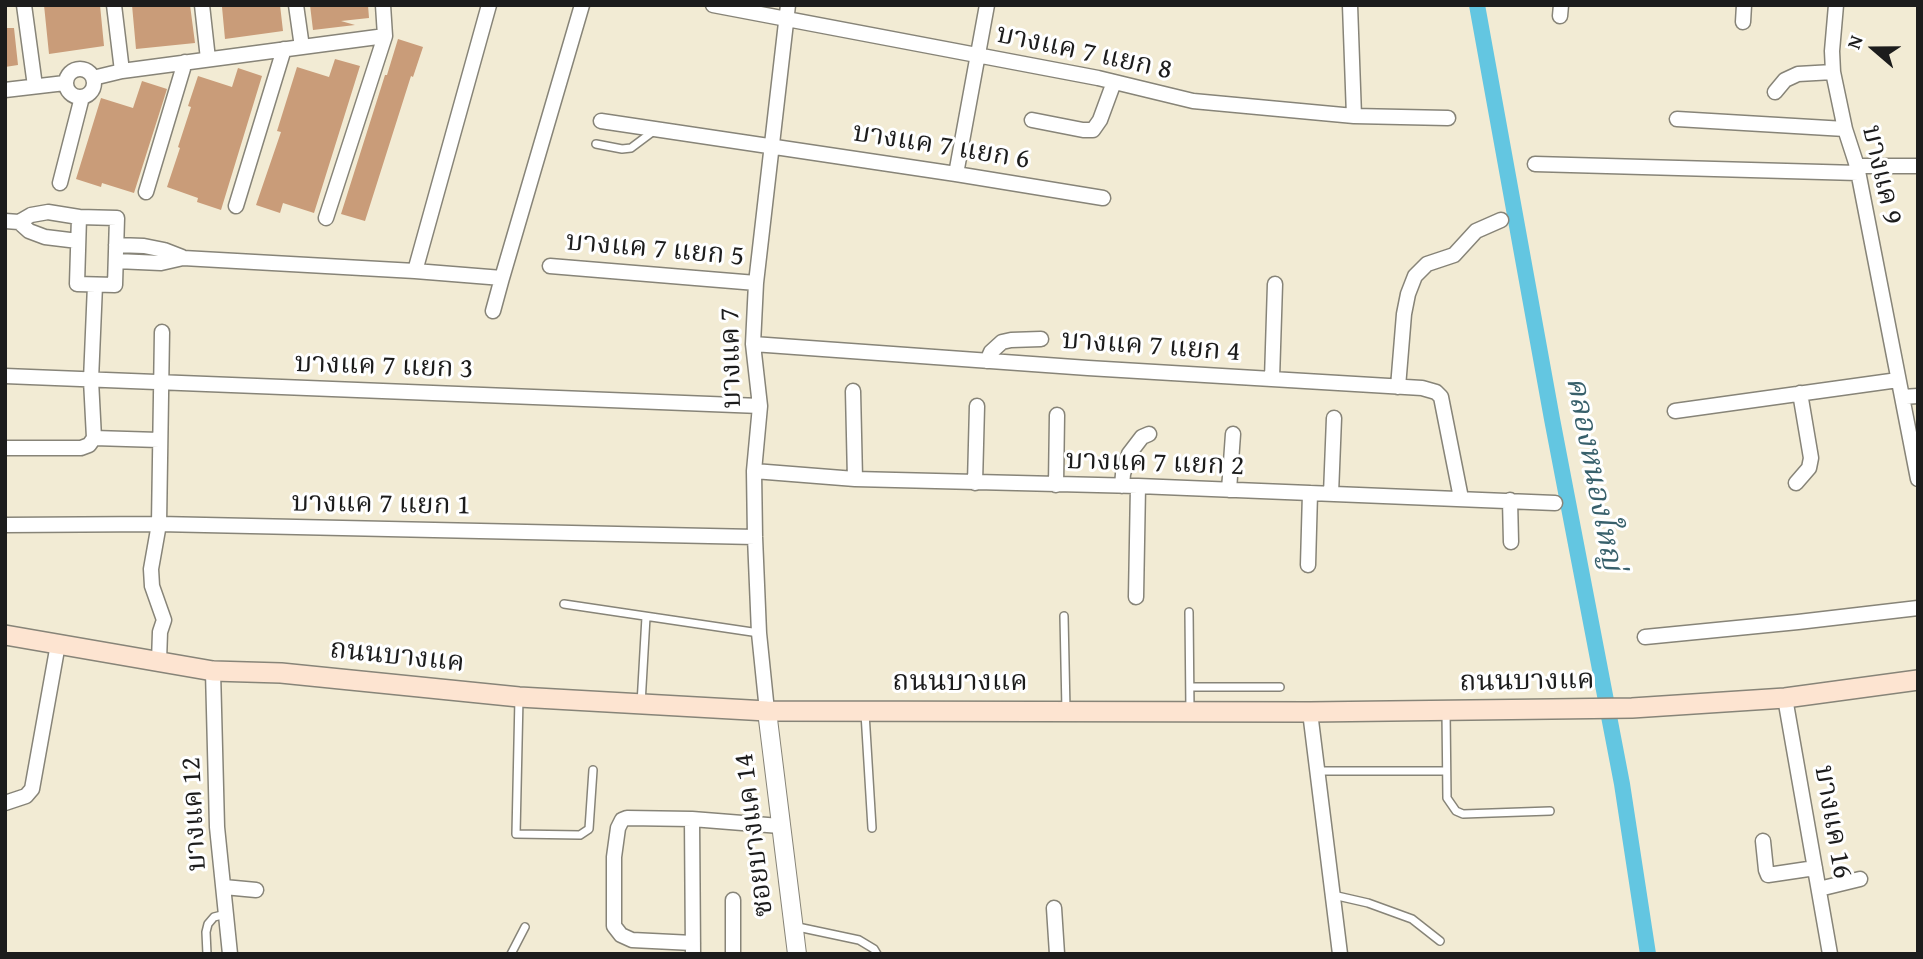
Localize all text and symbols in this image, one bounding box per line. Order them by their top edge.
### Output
north arrow [1839,14,1909,84]
street label: บางแค 7 แยก 8 [993,18,1175,88]
text: N [1839,31,1870,53]
street label: บางแค 7 แยก 6 [850,116,1032,178]
street label: บางแค 9 [1853,122,1909,228]
street label: บางแค 7 แยก 5 [565,225,745,275]
street label: บางแค 7 [714,307,750,409]
street label: บางแค 7 แยก 4 [1061,324,1241,370]
street label: บางแค 7 แยก 3 [294,347,474,387]
water label: คลองหนองใหญ่ [1557,374,1629,574]
street label: บางแค 7 แยก 2 [1065,444,1245,484]
street label: บางแค 7 แยก 1 [291,487,471,523]
street label: ถนนบางแค [328,633,466,681]
street label: ถนนบางแค [1459,664,1595,700]
street label: ถนนบางแค [892,666,1028,700]
street label: ซอยบางแค 14 [728,751,782,919]
street label: บางแค 12 [175,756,215,872]
street label: บางแค 16 [1806,763,1858,881]

